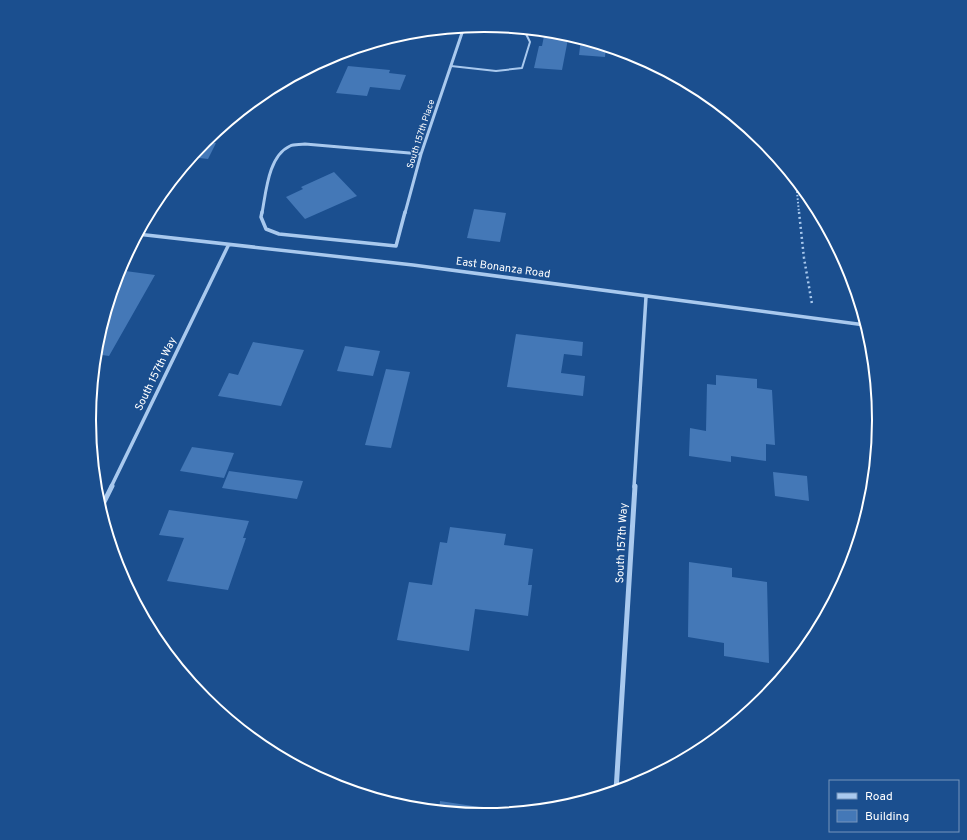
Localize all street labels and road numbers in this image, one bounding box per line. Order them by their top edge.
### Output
street label: South 157th Place [405,98,437,170]
street label: East Bonanza Road [455,254,551,282]
street label: South 157th Way [132,335,180,413]
street label: South 157th Way [613,502,631,584]

